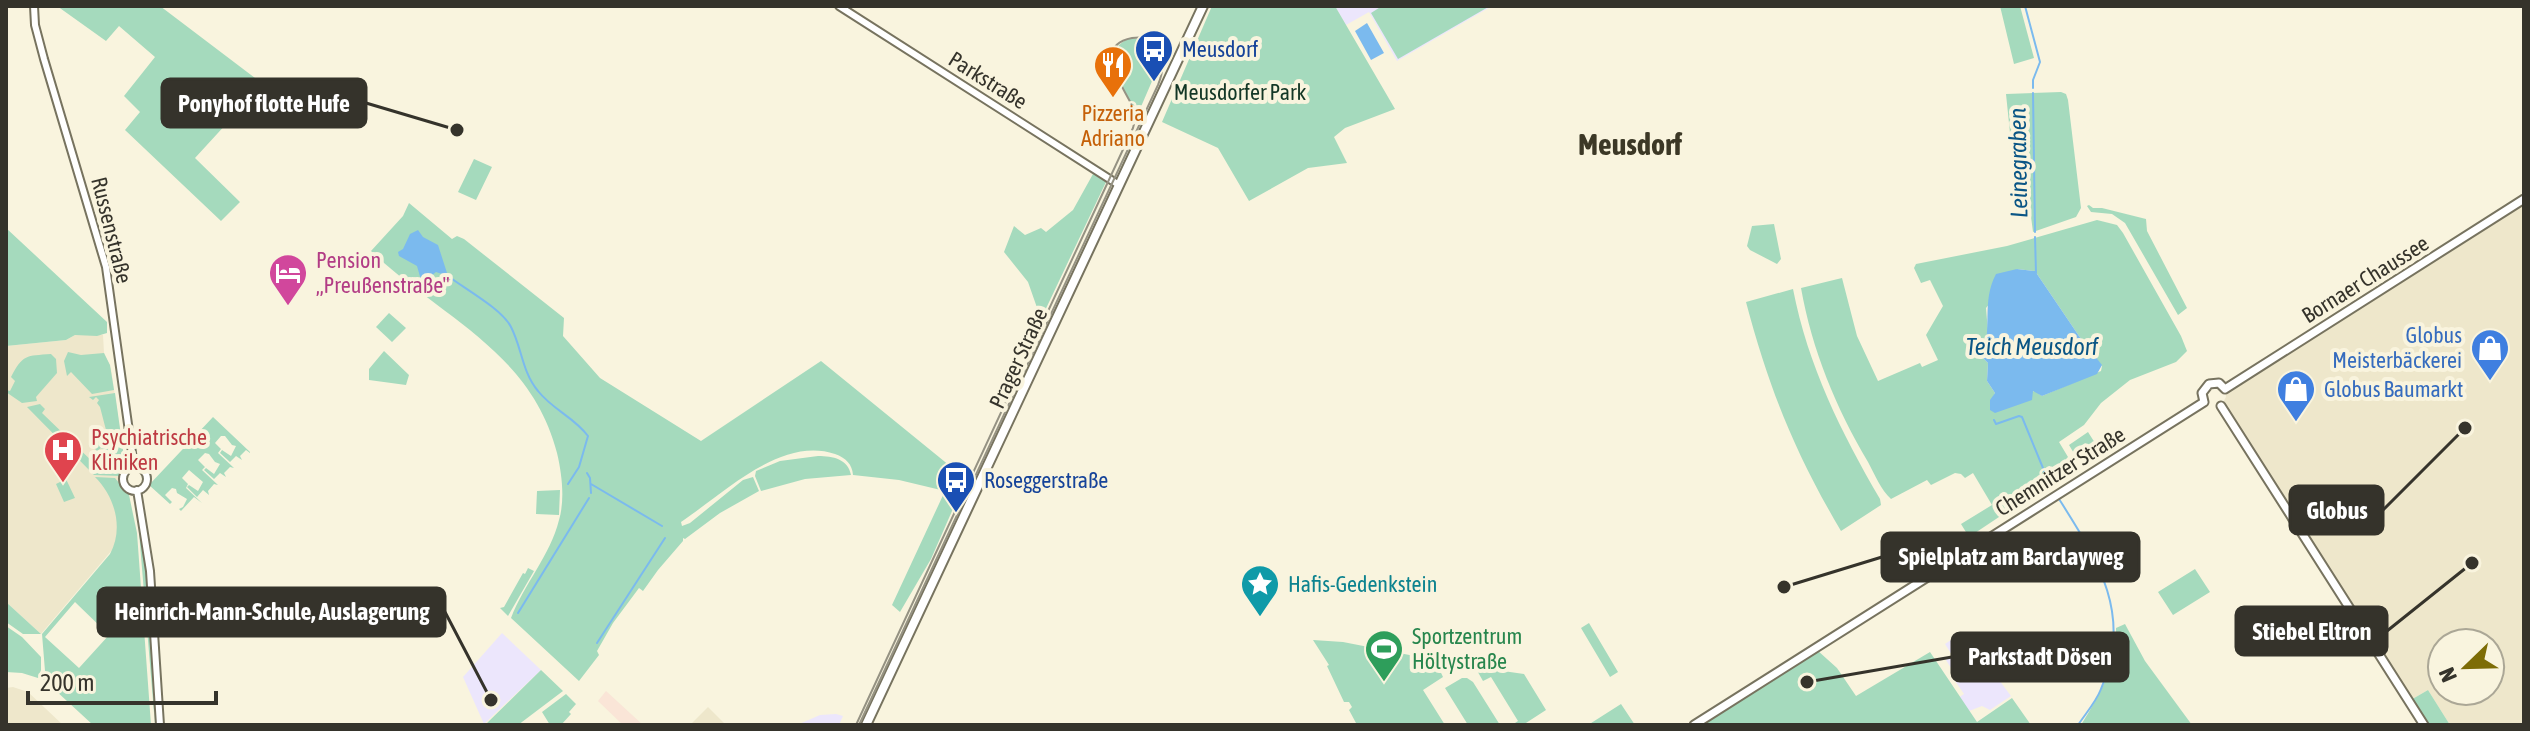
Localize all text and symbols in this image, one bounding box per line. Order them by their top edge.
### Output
bus stop icon: Meusdorf [1133,28,1175,83]
place label: Meusdorf [1182,36,1258,62]
restaurant icon: Pizzeria Adriano [1092,44,1134,99]
street label: Parkstraße [944,46,1032,114]
callout: Ponyhof flotte Hufe [162,79,366,127]
park label: Meusdorfer Park [1174,79,1307,105]
text: Ponyhof flotte Hufe [178,90,350,117]
place label: Pizzeria Adriano [1081,100,1145,151]
water label: Leinegraben [2004,107,2032,218]
district label: Meusdorf [1578,127,1683,161]
street label: Russenstraße [86,174,138,286]
street label: Bornaer Chaussee [2297,230,2433,328]
place label: Pension „Preußenstraße" [316,247,450,298]
hotel icon: Pension „Preußenstraße" [267,252,309,307]
street label: Prager Straße [983,304,1053,412]
place label: Globus Meisterbäckerei [2332,322,2462,373]
shop icon: Globus Meisterbäckerei [2469,327,2511,382]
water label: Teich Meusdorf [1966,333,2100,360]
shop icon: Globus Baumarkt [2275,368,2317,423]
place label: Globus Baumarkt [2324,376,2463,402]
street label: Chemnitzer Straße [1990,421,2130,521]
place label: Psychiatrische Kliniken [91,424,207,475]
hospital icon: Psychiatrische Kliniken [42,429,84,484]
bus stop icon: Roseggerstraße [935,459,977,514]
place label: Roseggerstraße [984,467,1108,493]
callout: Globus [2290,486,2383,534]
text: Globus [2306,497,2368,524]
callout: Spielplatz am Barclayweg [1882,533,2139,581]
text: Spielplatz am Barclayweg [1899,543,2124,570]
place icon: Hafis-Gedenkstein [1239,563,1281,618]
place label: Hafis-Gedenkstein [1288,571,1437,597]
callout: Heinrich-Mann-Schule, Auslagerung [98,588,445,636]
text: Heinrich-Mann-Schule, Auslagerung [114,598,430,625]
callout: Stiebel Eltron [2236,607,2387,655]
text: Stiebel Eltron [2253,618,2371,645]
place label: Sportzentrum Höltystraße [1412,623,1522,674]
north arrow [2426,627,2506,707]
sports icon: Sportzentrum Höltystraße [1363,628,1405,683]
callout: Parkstadt Dösen [1952,633,2128,681]
text: Parkstadt Dösen [1968,643,2112,670]
scale bar [28,655,216,705]
text: N [2433,664,2462,686]
text: 200 m [40,669,94,696]

